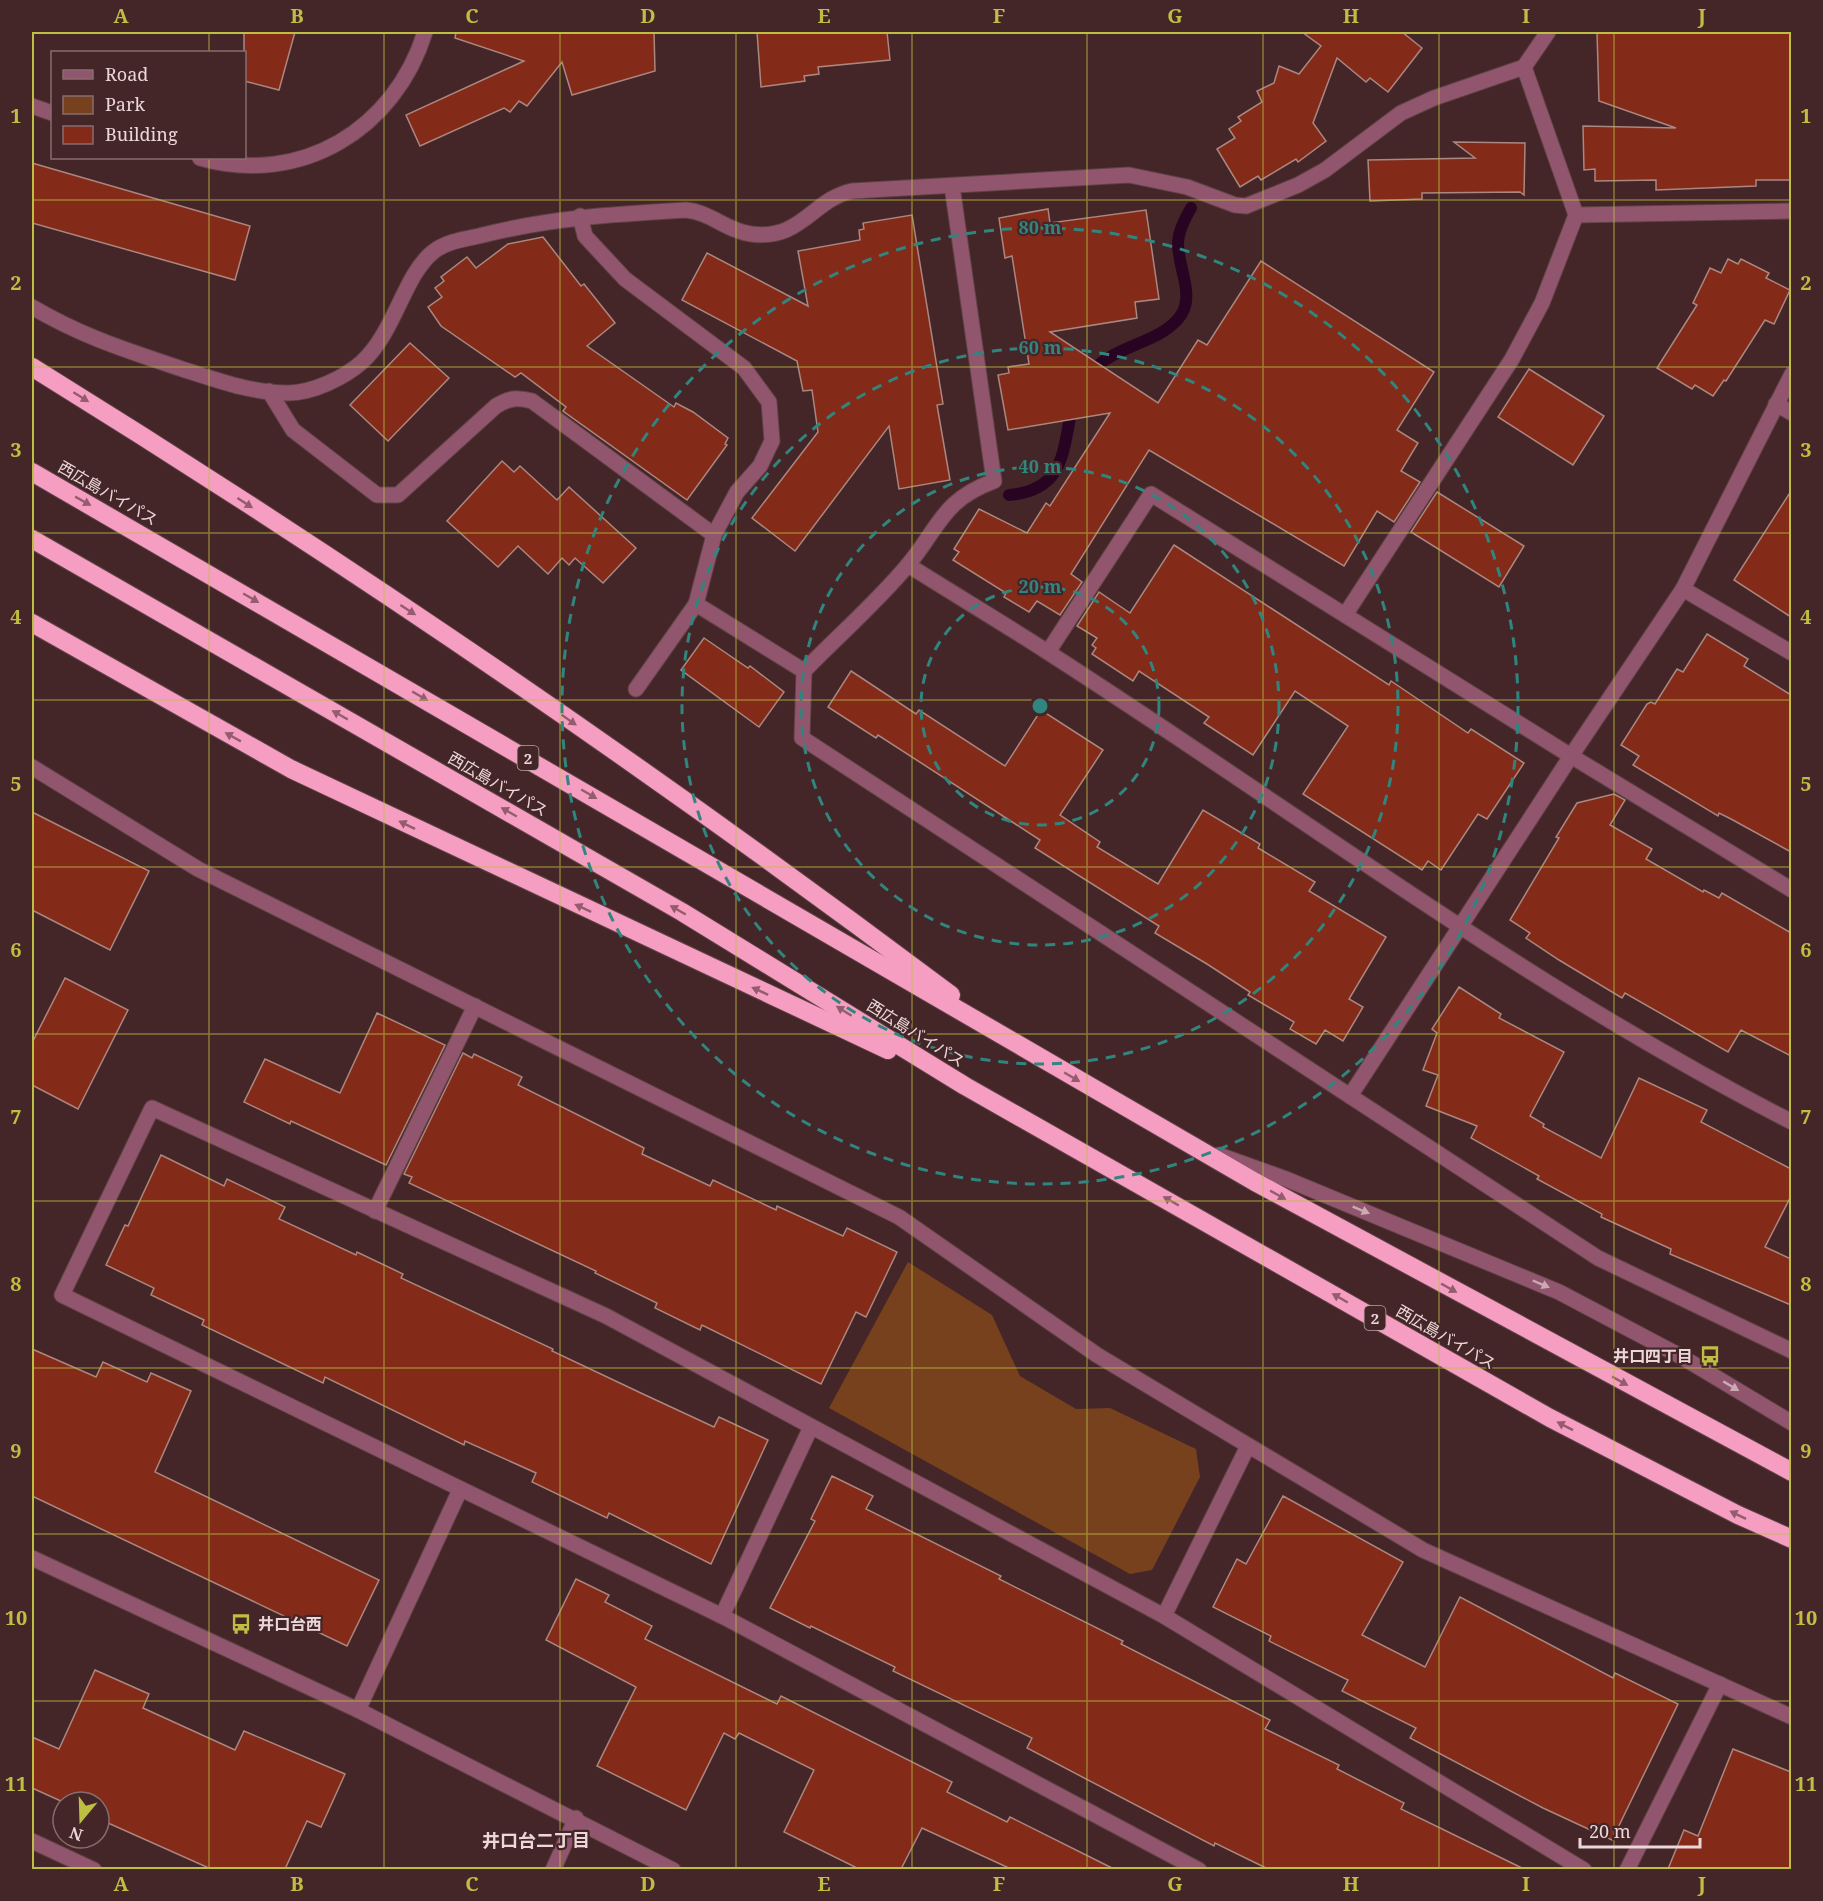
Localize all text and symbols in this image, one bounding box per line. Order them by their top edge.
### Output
text: A [113,2,129,29]
text: B [290,2,304,29]
text: C [465,2,479,29]
text: D [640,2,656,29]
text: E [817,2,831,29]
text: F [993,2,1005,29]
text: G [1167,2,1183,29]
text: H [1343,2,1359,29]
text: I [1522,2,1530,29]
text: J [1697,2,1706,29]
legend [51,51,246,159]
text: Road [105,62,148,86]
text: Park [105,92,145,116]
text: 1 [10,102,22,129]
text: 1 [1800,102,1812,129]
text: Building [105,122,178,146]
text: 80 m [1019,215,1062,239]
text: 2 [10,269,22,296]
text: 2 [1800,269,1812,296]
text: 60 m [1019,335,1062,359]
one-way arrow [73,392,89,403]
text: 3 [10,436,22,463]
text: 3 [1800,436,1812,463]
text: 40 m [1019,454,1062,478]
street label: 西広島バイパス [54,456,162,530]
one-way arrow [74,496,91,506]
one-way arrow [237,498,253,509]
text: 20 m [1019,574,1062,598]
one-way arrow [243,593,260,603]
text: 4 [10,603,22,630]
text: 4 [1800,603,1812,630]
one-way arrow [400,605,416,616]
one-way arrow [412,690,428,701]
centre of rings [1030,696,1050,716]
one-way arrow [331,710,348,720]
one-way arrow [561,714,577,726]
one-way arrow [225,731,241,742]
road number: 2 [518,746,538,770]
street label: 西広島バイパス [444,747,552,821]
text: 5 [10,770,22,797]
text: 5 [1800,770,1812,797]
one-way arrow [581,789,598,799]
one-way arrow [500,807,517,817]
one-way arrow [399,820,416,829]
one-way arrow [575,904,592,913]
one-way arrow [670,904,686,915]
text: 6 [10,936,22,963]
text: 6 [1800,936,1812,963]
one-way arrow [751,985,769,995]
street label: 西広島バイパス [863,994,969,1072]
one-way arrow [836,1006,852,1017]
one-way arrow [1064,1072,1081,1082]
text: 7 [10,1103,22,1130]
text: 7 [1800,1103,1812,1130]
one-way arrow [1270,1190,1287,1200]
one-way arrow [1162,1196,1179,1206]
one-way arrow [1352,1205,1370,1215]
text: 8 [10,1270,22,1297]
text: 8 [1800,1270,1812,1297]
one-way arrow [1532,1280,1550,1289]
one-way arrow [1441,1283,1458,1293]
one-way arrow [1332,1293,1349,1303]
street label: 西広島バイパス [1392,1300,1500,1374]
road number: 2 [1364,1306,1386,1330]
bus stop icon: 井口四丁目 [1698,1344,1722,1368]
place label: 井口四丁目 [1613,1345,1693,1367]
one-way arrow [1612,1376,1629,1386]
one-way arrow [1723,1381,1739,1392]
one-way arrow [1556,1421,1573,1431]
text: 9 [10,1437,22,1464]
text: 9 [1800,1437,1812,1464]
one-way arrow [1730,1510,1747,1519]
text: 10 [5,1604,27,1631]
text: 10 [1795,1604,1817,1631]
bus stop icon: 井口台西 [229,1612,253,1636]
place label: 井口台西 [258,1613,322,1635]
text: 11 [5,1770,27,1797]
text: 11 [1795,1770,1817,1797]
north arrow [51,1790,111,1850]
scale bar [1580,1811,1700,1849]
text: 20 m [1589,1819,1631,1843]
text: N [66,1822,86,1847]
district label: 井口台二丁目 [482,1828,590,1852]
text: A [113,1870,129,1897]
text: B [290,1870,304,1897]
text: C [465,1870,479,1897]
text: D [640,1870,656,1897]
text: E [817,1870,831,1897]
text: F [993,1870,1005,1897]
text: G [1167,1870,1183,1897]
text: H [1343,1870,1359,1897]
text: I [1522,1870,1530,1897]
text: J [1697,1870,1706,1897]

